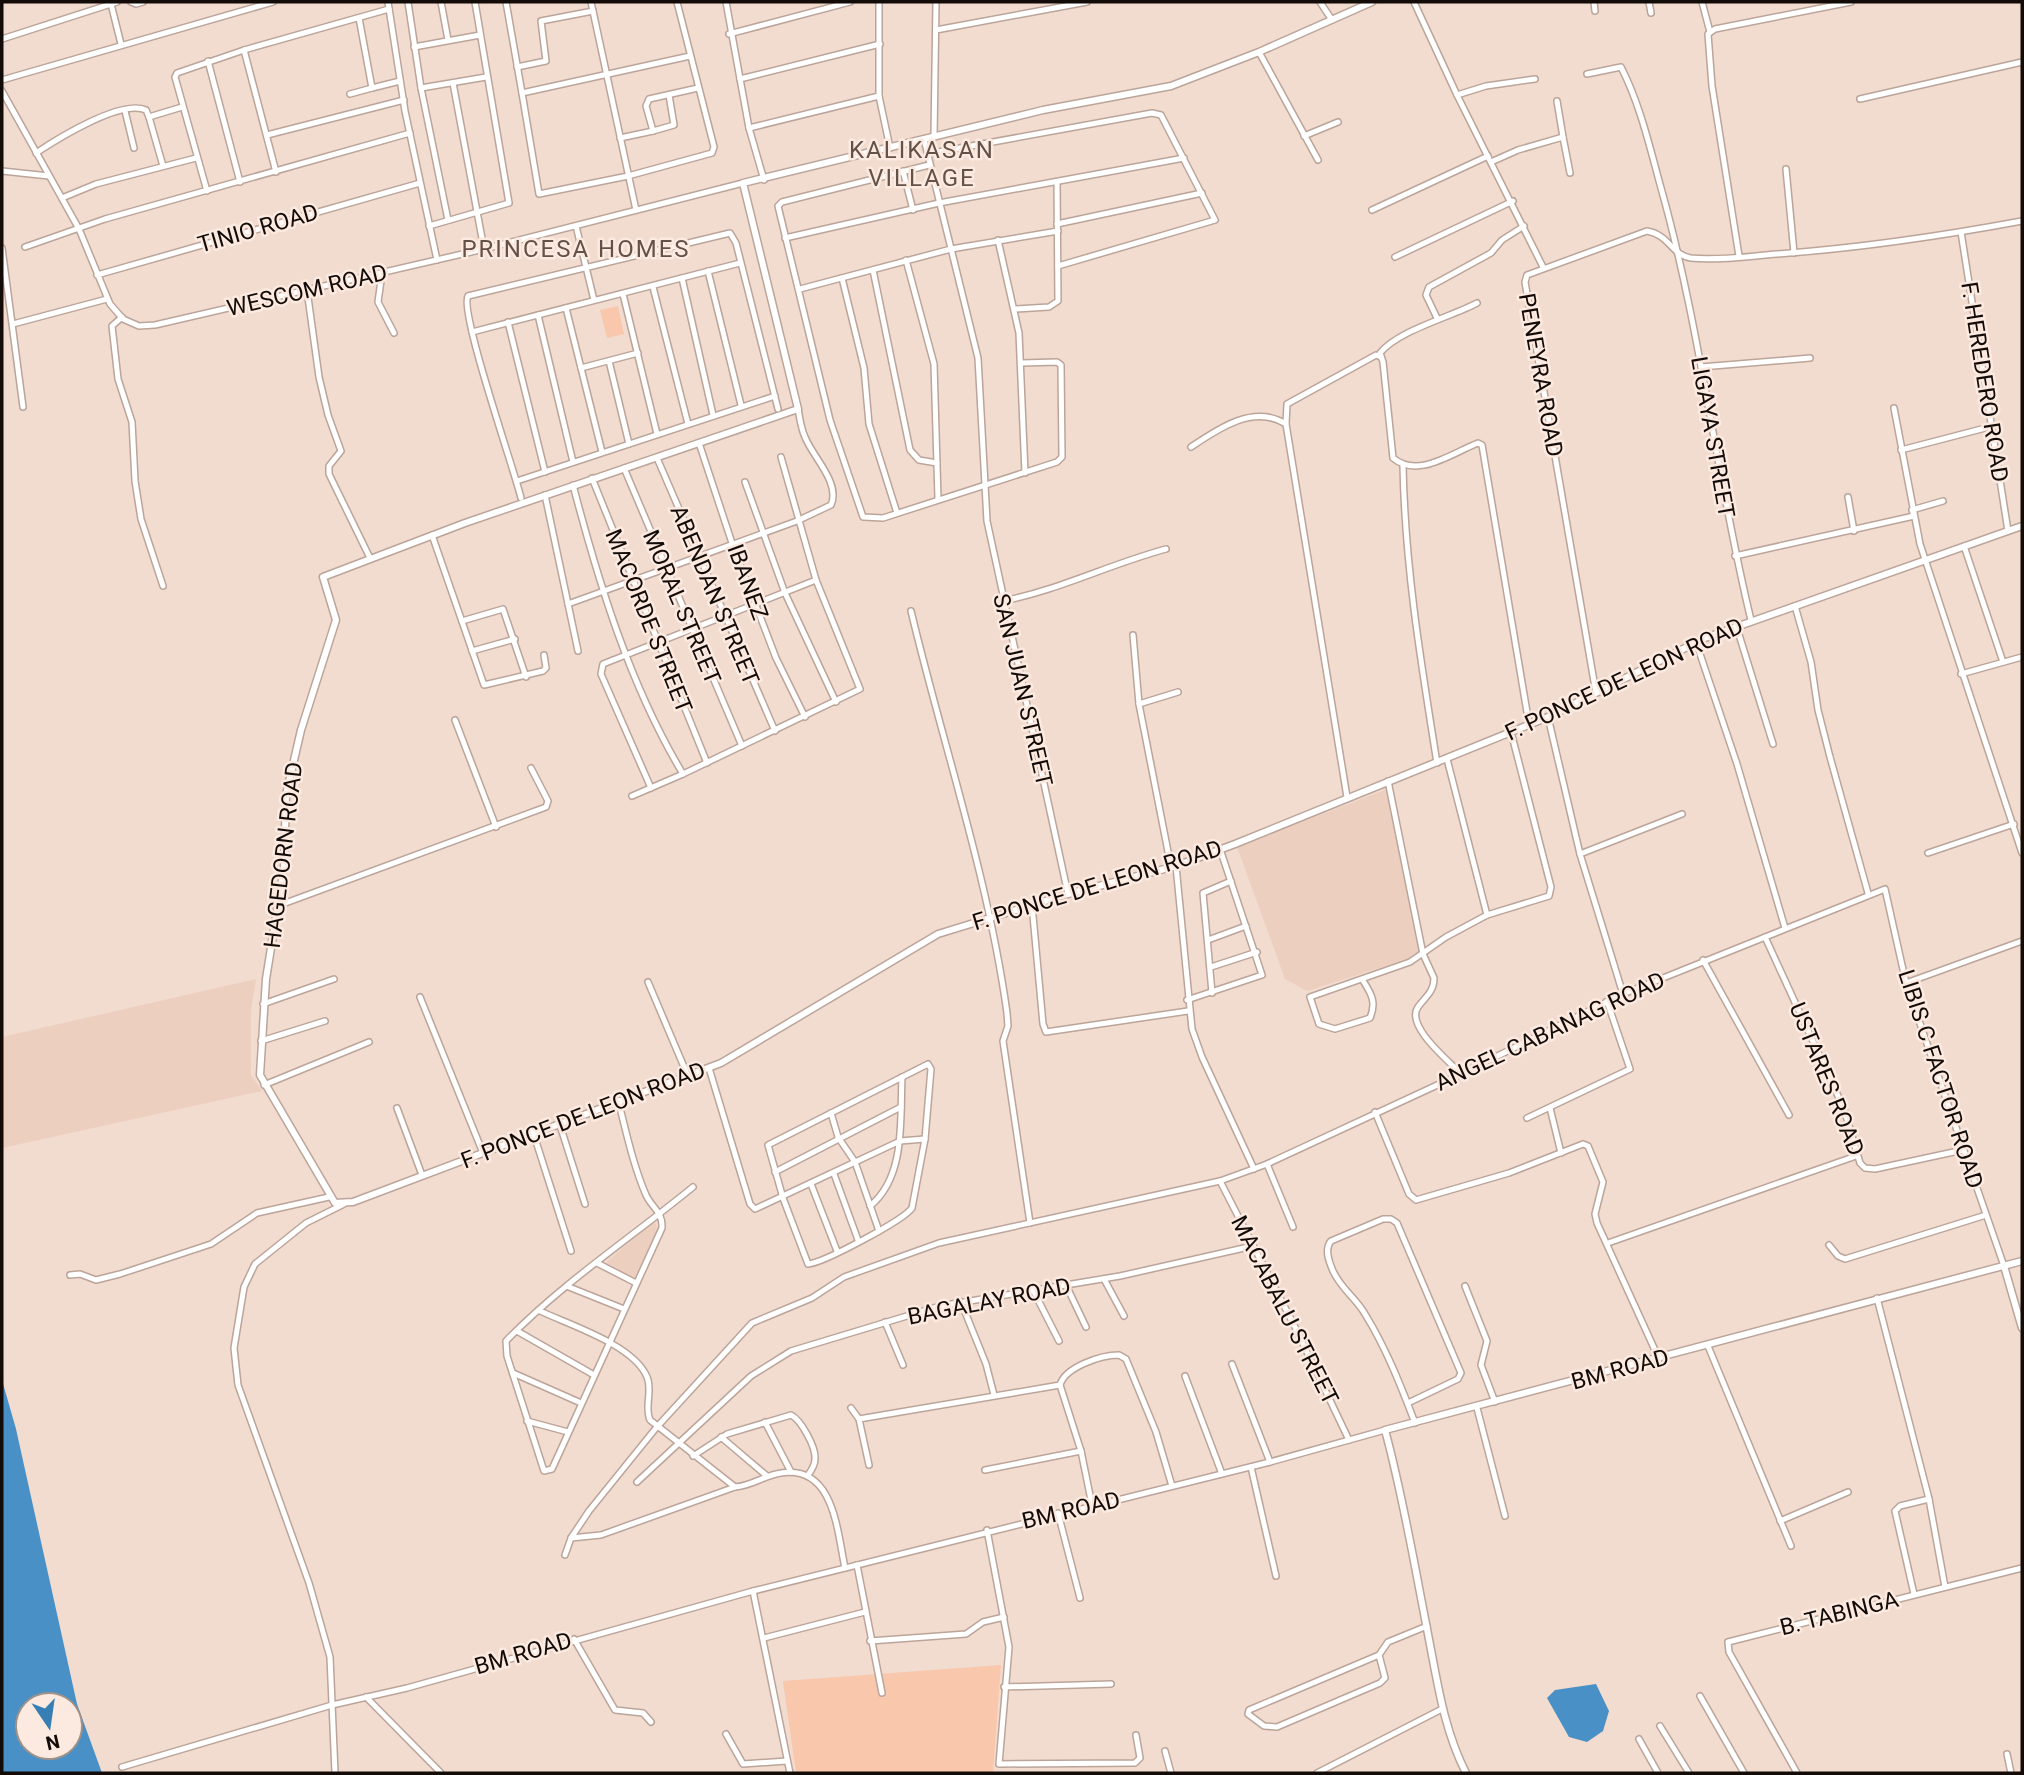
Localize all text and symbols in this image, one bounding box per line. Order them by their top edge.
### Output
district label: KALIKASAN VILLAGE [849,136,995,192]
street label: TINIO ROAD [195,198,321,259]
district label: PRINCESA HOMES [461,235,691,263]
street label: WESCOM ROAD [224,259,390,322]
street label: F. HEREDERO ROAD [1955,280,2014,484]
street label: PENEYRA ROAD [1513,291,1568,459]
street label: LIGAYA STREET [1685,354,1740,520]
street label: ABENDAN STREET [665,501,765,689]
street label: MACORDE STREET [599,525,698,717]
street label: MORAL STREET [637,526,726,689]
street label: IBANEZ [721,541,774,624]
street label: SAN JUAN STREET [987,591,1058,789]
street label: F. PONCE DE LEON ROAD [1501,612,1747,747]
street label: HAGEDORN ROAD [259,760,308,950]
street label: F. PONCE DE LEON ROAD [969,835,1225,936]
street label: ANGEL CABANAG ROAD [1431,966,1669,1097]
street label: LIBIS C FACTOR ROAD [1892,966,1989,1192]
street label: USTARES ROAD [1784,999,1870,1160]
street label: F. PONCE DE LEON ROAD [457,1056,709,1175]
street label: MACABALU STREET [1225,1211,1344,1409]
street label: BAGALAY ROAD [905,1272,1073,1331]
street label: BM ROAD [1568,1344,1672,1395]
street label: BM ROAD [1019,1486,1123,1535]
street label: B. TABINGA [1777,1586,1901,1641]
street label: BM ROAD [471,1627,575,1680]
north arrow [14,1691,84,1761]
text: N [44,1729,62,1755]

